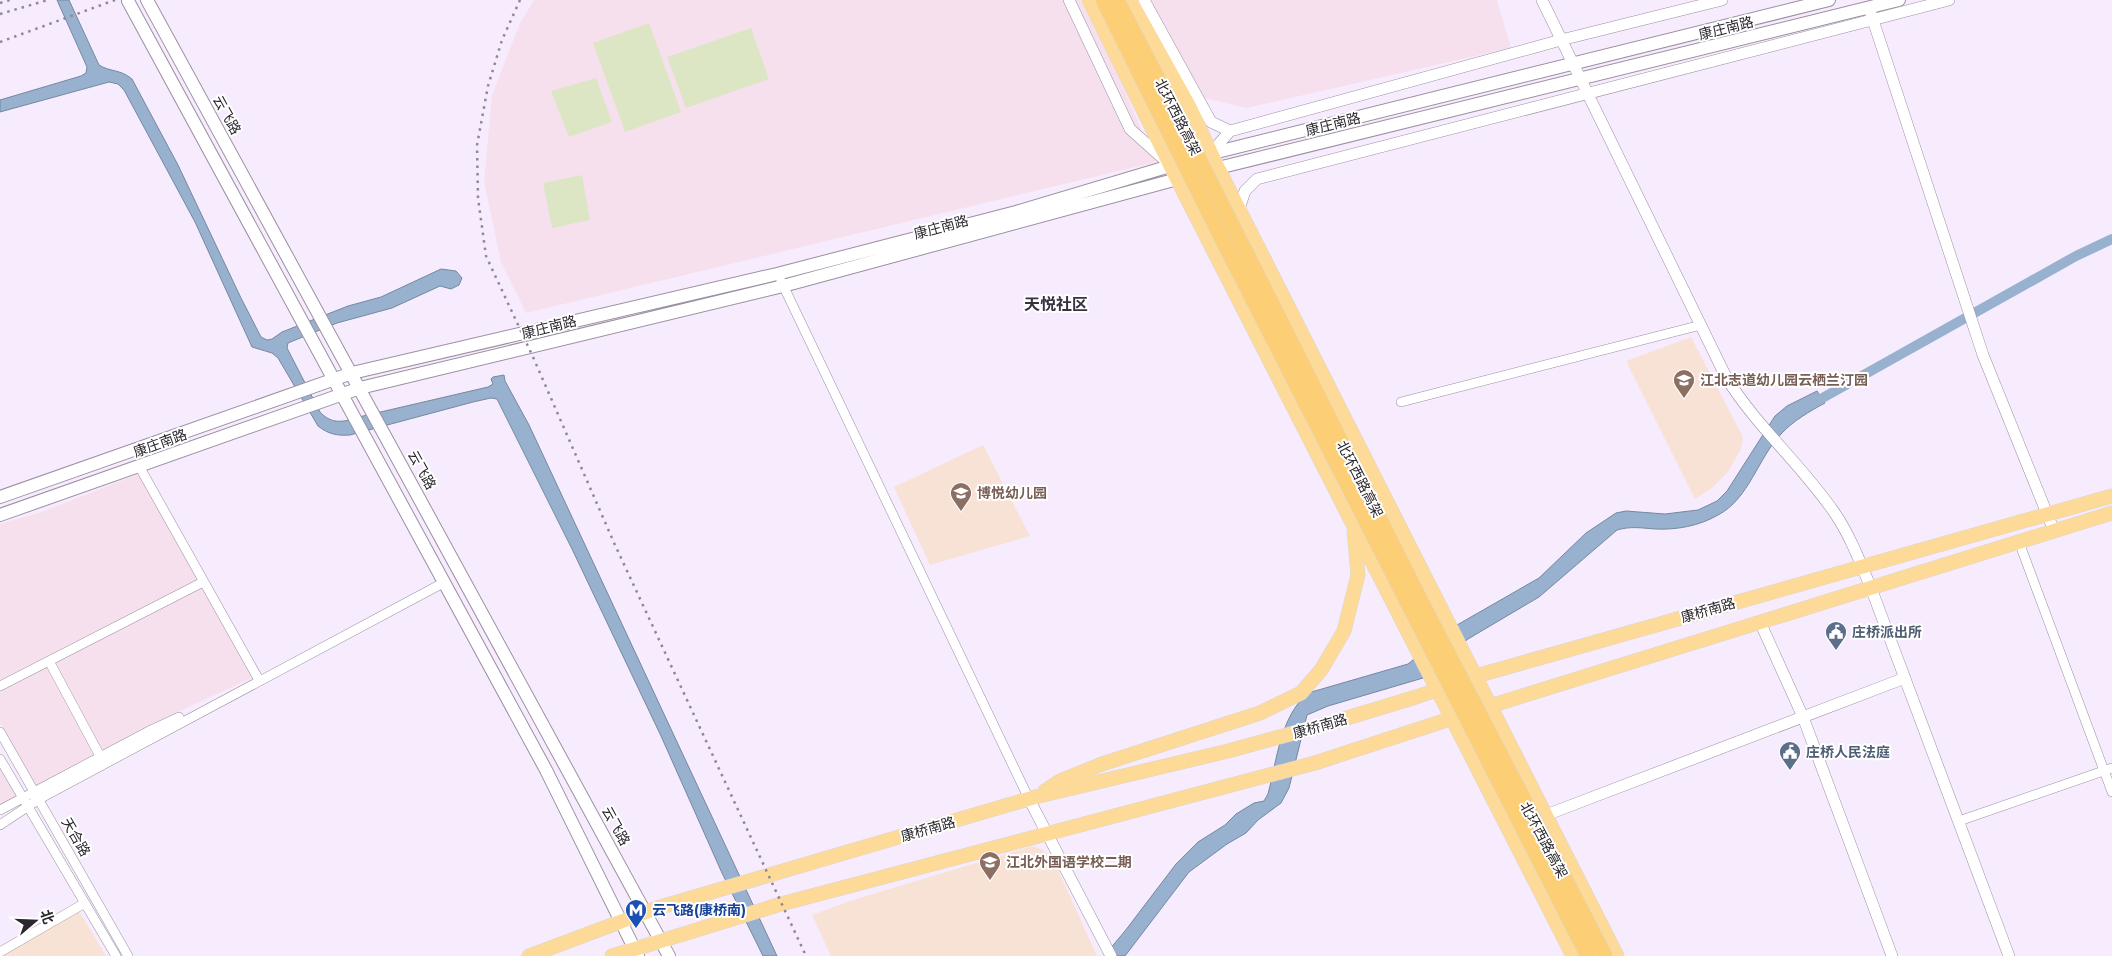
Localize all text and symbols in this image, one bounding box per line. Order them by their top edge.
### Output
street label: 康庄南路 [1697,12,1755,44]
street label: 北环西路高架 [1151,75,1205,159]
street label: 云飞路 [209,92,245,138]
street label: 康庄南路 [1304,108,1362,140]
street label: 康庄南路 [912,211,970,243]
district label: 天悦社区 [1024,295,1088,314]
street label: 康庄南路 [520,311,578,343]
school or university icon: 江北志道幼儿园云栖兰汀园 [1672,368,1696,399]
place label: 江北志道幼儿园云栖兰汀园 [1700,371,1868,389]
street label: 康庄南路 [131,425,189,461]
street label: 北环西路高架 [1333,437,1387,521]
street label: 云飞路 [404,447,440,493]
school or university icon: 博悦幼儿园 [949,481,973,512]
place label: 博悦幼儿园 [977,484,1047,502]
street label: 康桥南路 [1679,594,1737,626]
public building icon: 庄桥派出所 [1824,620,1848,651]
place label: 庄桥派出所 [1852,623,1922,641]
street label: 康桥南路 [1291,710,1349,742]
public building icon: 庄桥人民法庭 [1778,740,1802,771]
place label: 庄桥人民法庭 [1806,743,1890,761]
street label: 北环西路高架 [1516,799,1572,881]
street label: 云飞路 [598,803,634,849]
street label: 康桥南路 [899,813,957,845]
street label: 天合路 [58,814,94,860]
school or university icon: 江北外国语学校二期 [978,850,1002,881]
place label: 江北外国语学校二期 [1006,853,1132,871]
north arrow [10,896,60,946]
metro station icon: 云飞路(康桥南) [624,898,648,929]
place label: 云飞路(康桥南) [652,901,746,919]
text: 北 [37,907,58,926]

